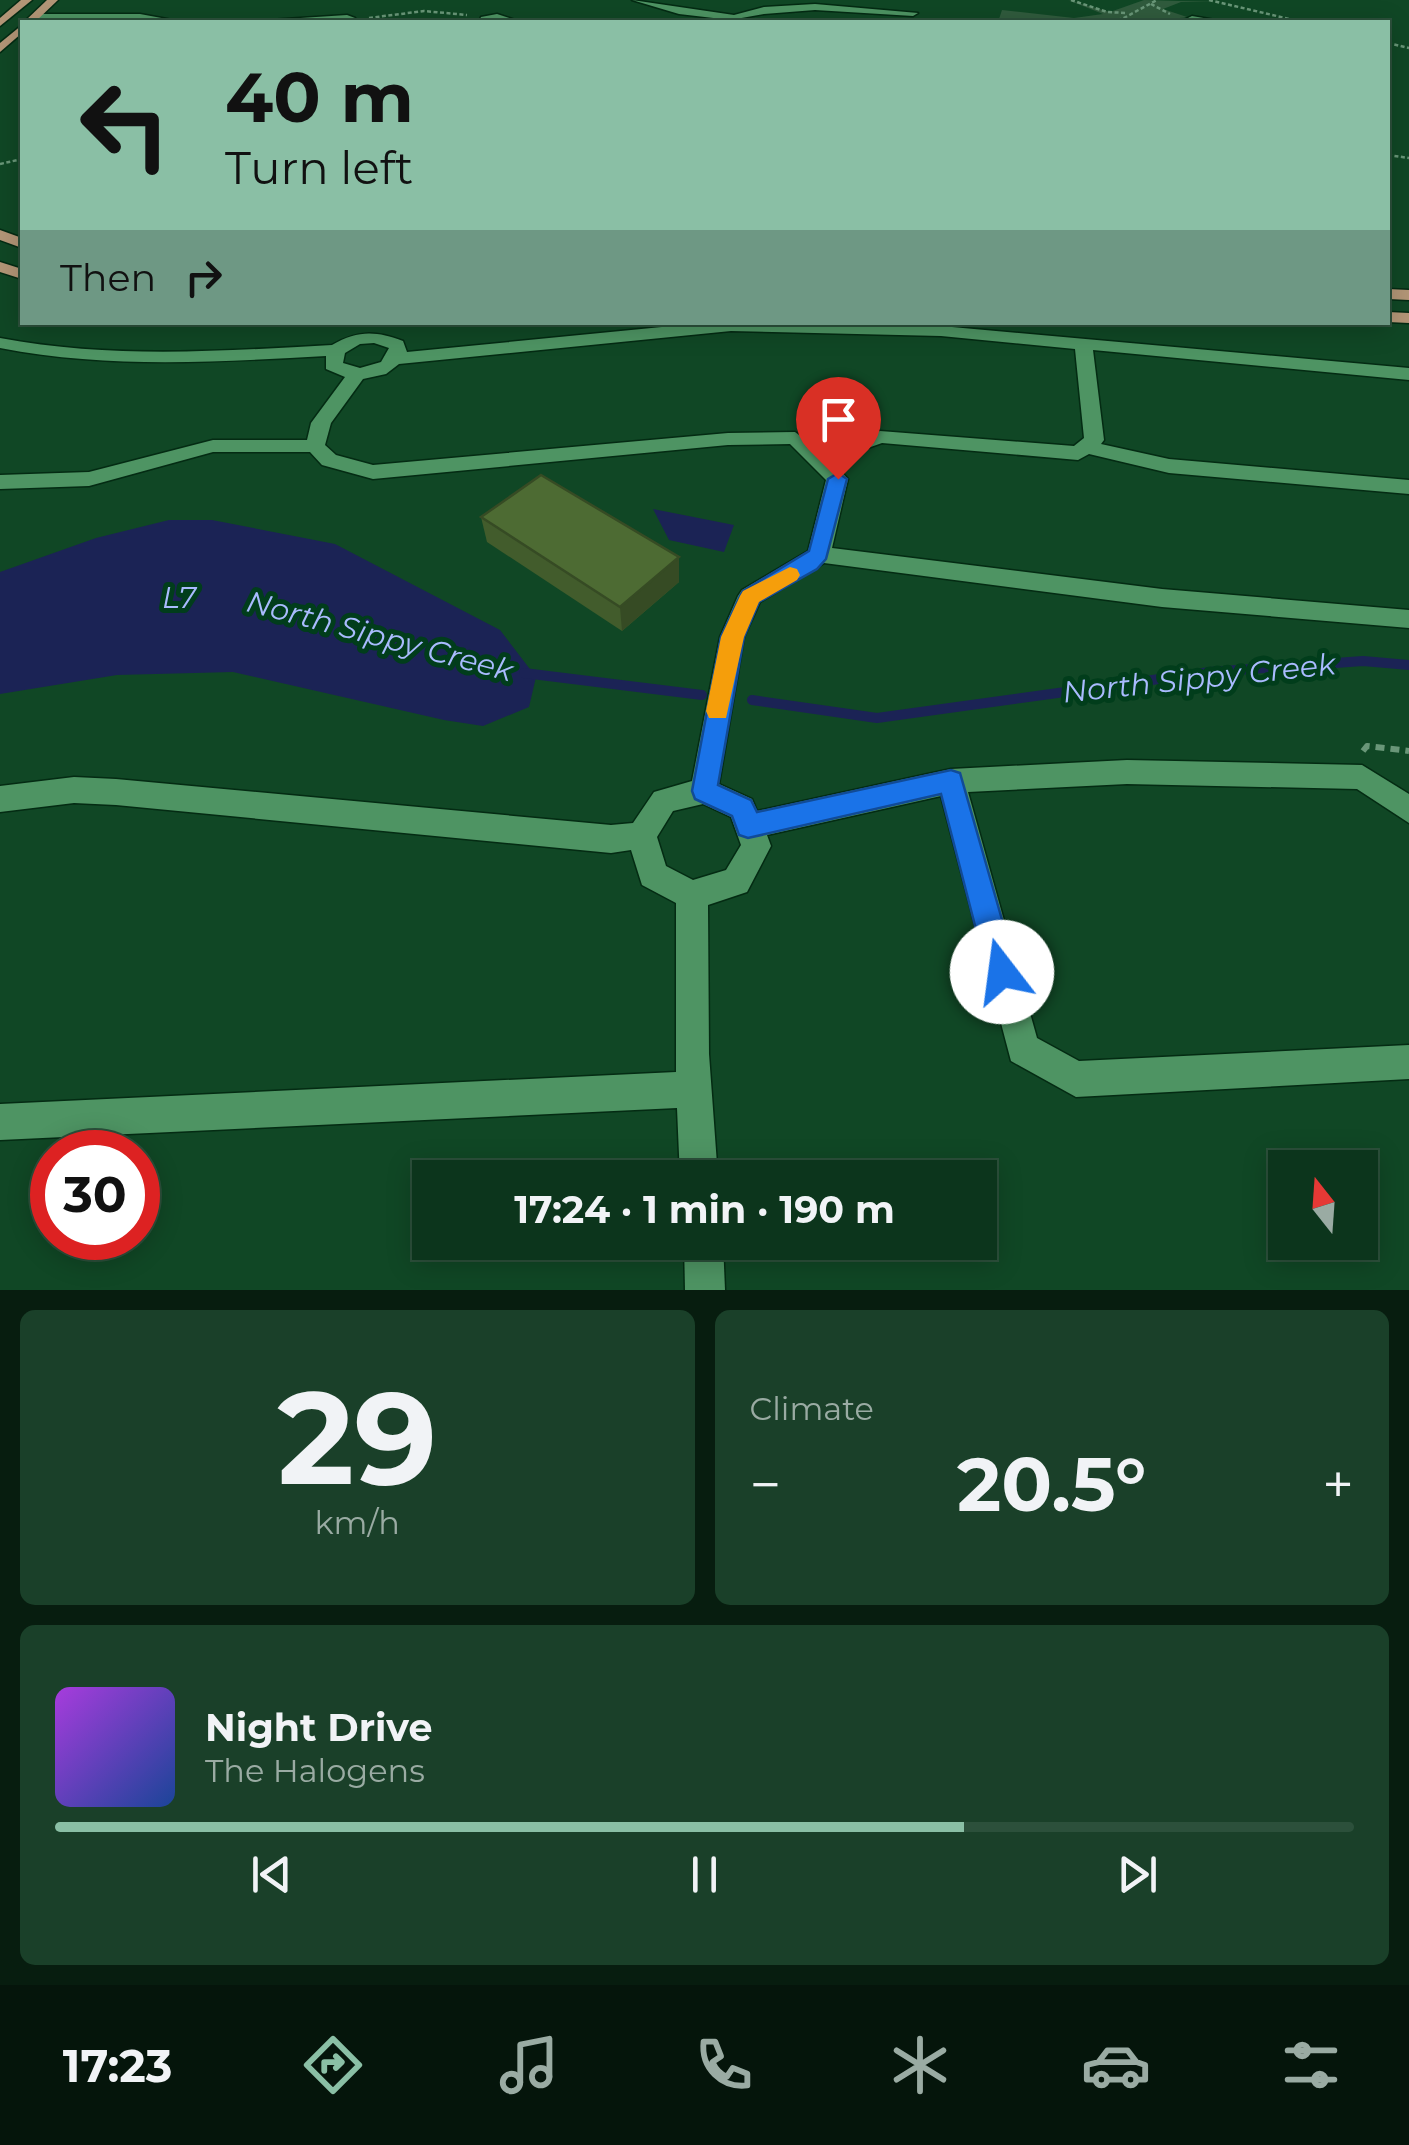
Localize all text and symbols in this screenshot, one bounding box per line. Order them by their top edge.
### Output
text: 40 m [225,54,414,140]
icon: left [60,60,190,190]
text: Turn left [225,140,413,195]
icon: right [176,250,231,305]
text: Then [60,254,156,301]
pin [796,377,881,480]
icon: arrive [811,392,866,447]
water label: L7 [162,579,198,616]
water label: North Sippy Creek [243,583,518,690]
water label: North Sippy Creek [1061,645,1338,711]
position arrow [950,920,1054,1024]
speed limit sign: 30 [30,1130,160,1260]
north arrow [1268,1150,1378,1260]
map controls [1268,1150,1378,1260]
text: 17:24 · 1 min · 190 m [514,1186,895,1233]
text: 29 [277,1358,437,1517]
text: Climate [750,1389,874,1428]
text: 20.5° [957,1438,1146,1530]
text: − [750,1451,781,1518]
text: + [1322,1451,1354,1518]
text: km/h [315,1503,400,1542]
text: Night Drive [205,1704,432,1751]
text: The Halogens [205,1751,425,1790]
icon: previous [244,1847,299,1902]
icon: pause [677,1847,732,1902]
icon: next [1110,1847,1165,1902]
icon: directions [298,2030,368,2100]
icon: music [494,2030,564,2100]
icon: phone [689,2030,759,2100]
icon: climate [885,2030,955,2100]
icon: car [1081,2030,1151,2100]
icon: filters [1276,2030,1346,2100]
text: 17:23 [63,2038,172,2093]

